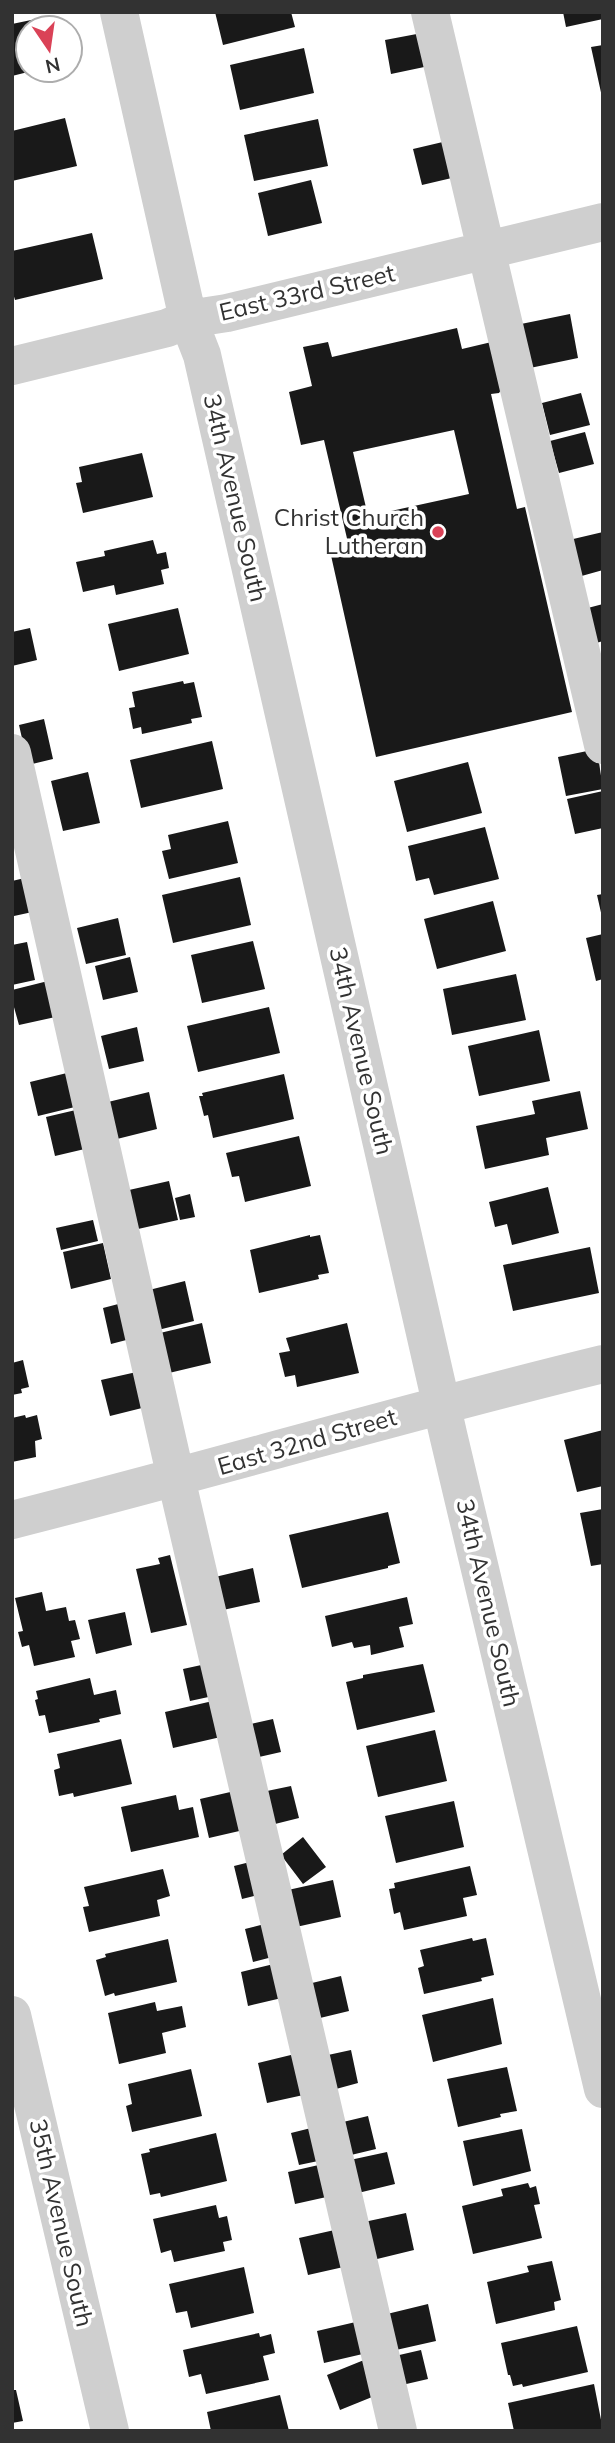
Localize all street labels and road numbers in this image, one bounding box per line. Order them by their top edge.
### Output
street label: East 33rd Street [216,257,397,327]
street label: 34th Avenue South [197,391,274,605]
street label: 34th Avenue South [323,944,400,1158]
street label: East 32nd Street [214,1401,400,1481]
street label: 34th Avenue South [450,1496,527,1710]
street label: 35th Avenue South [23,2116,100,2330]

